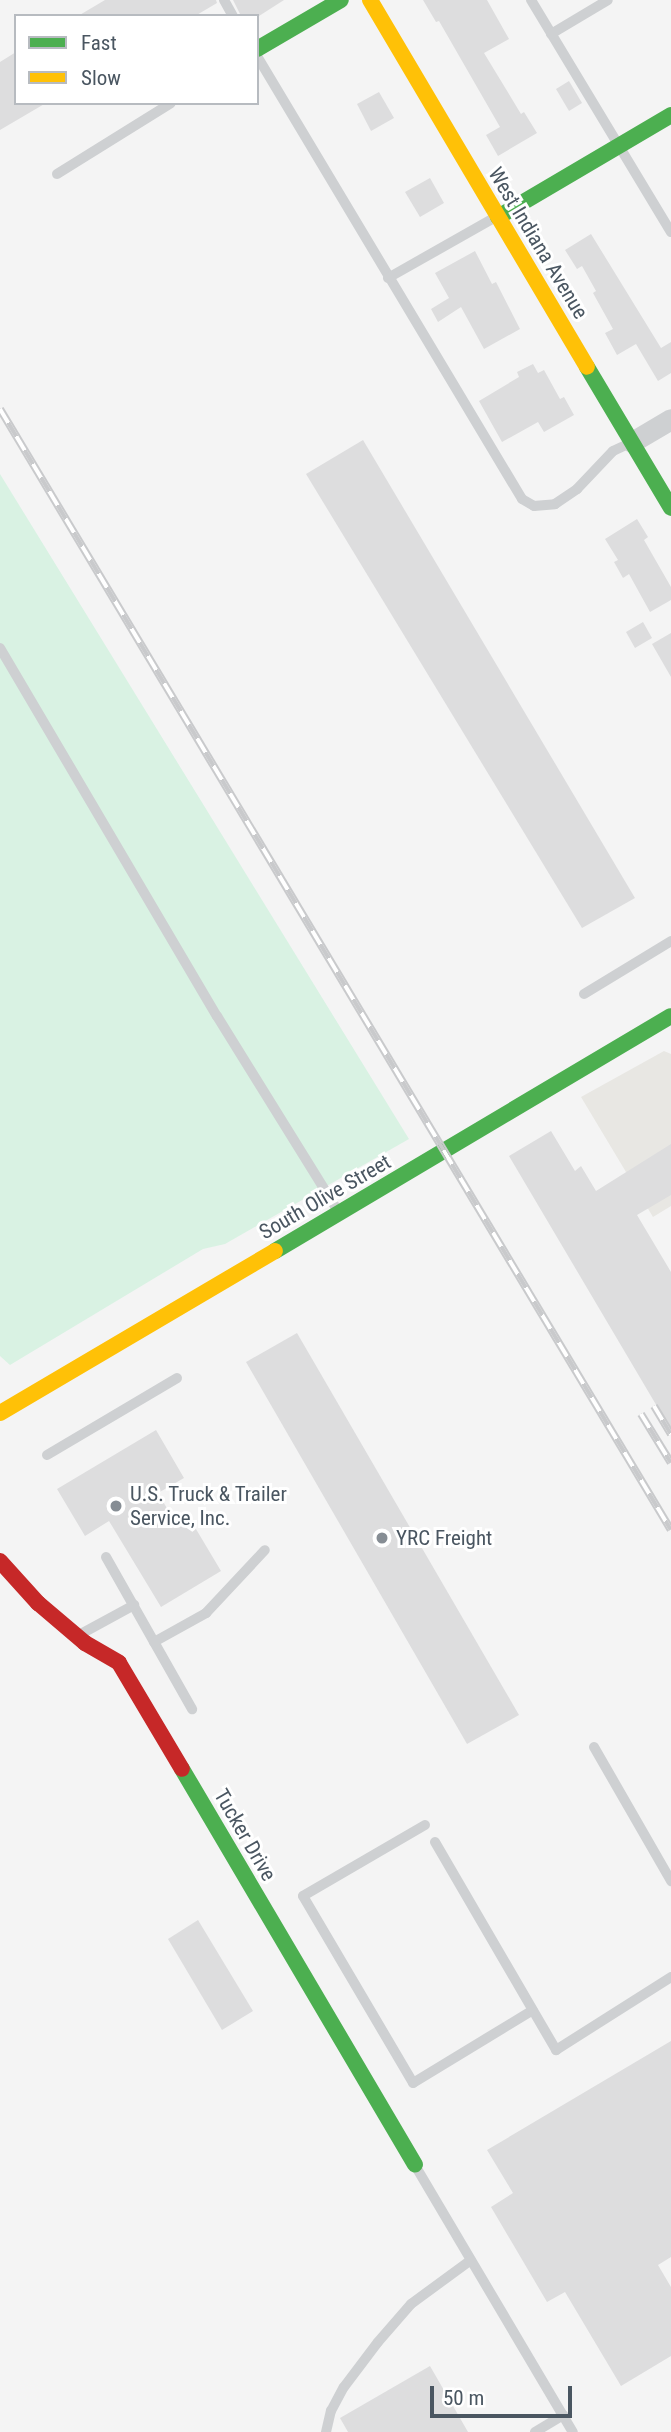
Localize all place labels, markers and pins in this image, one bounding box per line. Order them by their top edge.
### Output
place label: U.S. Truck & Trailer Service, Inc. [130,1481,288,1531]
marker: U.S. Truck & Trailer Service, Inc. [108,1498,124,1514]
place label: YRC Freight [396,1525,492,1551]
marker: YRC Freight [374,1530,390,1546]

